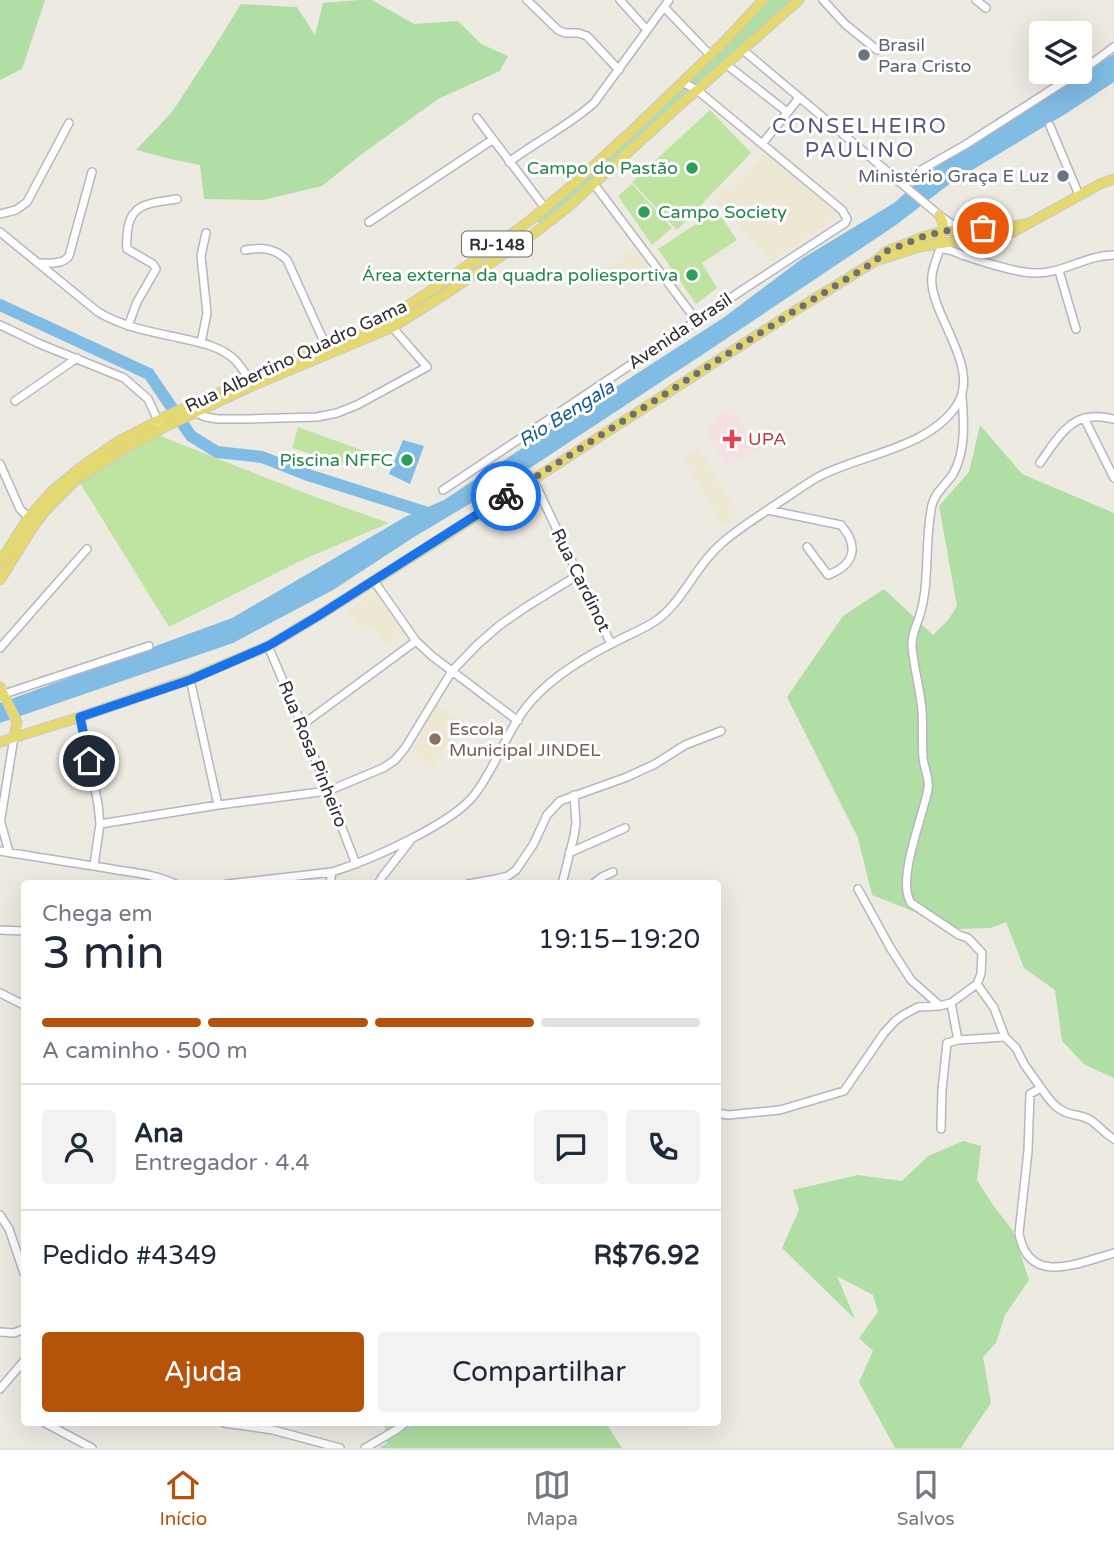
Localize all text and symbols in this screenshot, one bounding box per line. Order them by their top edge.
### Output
map controls [1029,21,1092,84]
button: layers [1029,21,1092,84]
place label: Brasil Para Cristo [878,34,972,77]
marker: Brasil Para Cristo [856,47,872,63]
district label: CONSELHEIRO PAULINO [772,114,948,163]
place label: Campo do Pastão [527,157,678,179]
marker: Campo do Pastão [684,160,700,176]
place label: Ministério Graça E Luz [858,165,1049,187]
marker: Ministério Graça E Luz [1055,168,1071,184]
pin [953,198,1013,258]
place label: Campo Society [658,201,787,223]
marker: Campo Society [636,204,652,220]
icon: bag [964,209,1002,247]
road number: RJ-148 [462,232,532,256]
place label: Área externa da quadra poliesportiva [362,264,678,286]
marker: Área externa da quadra poliesportiva [684,267,700,283]
street label: Avenida Brasil [624,288,736,374]
street label: Rua Albertino Quadro Gama [182,295,410,417]
water label: Rio Bengala [515,375,619,452]
place label: UPA [748,428,786,450]
marker: UPA [722,429,742,449]
place label: Piscina NFFC [280,449,393,471]
marker: Piscina NFFC [399,452,415,468]
courier [471,461,541,531]
icon: bike [487,477,525,515]
street label: Rua Cardinot [546,525,616,635]
street label: Rua Rosa Pinheiro [274,677,353,831]
place label: Escola Municipal JINDEL [449,718,601,761]
pin [59,731,119,791]
marker: Escola Municipal JINDEL [427,731,443,747]
icon: home [70,742,108,780]
text: Chega em [42,900,153,928]
text: 19:15–19:20 [538,924,700,955]
text: 3 min [42,926,165,981]
text: A caminho · 500 m [42,1037,248,1065]
button: person [42,1110,116,1184]
button: chat [534,1110,608,1184]
button: phone [626,1110,700,1184]
text: Ana [134,1118,184,1149]
text: Entregador · 4.4 [134,1149,310,1177]
text: Pedido #4349 [42,1240,217,1271]
text: R$76.92 [593,1240,700,1271]
button: Ajuda [42,1332,364,1412]
button: Compartilhar [378,1332,700,1412]
tab: Início [159,1466,207,1530]
tab: Mapa [526,1466,578,1530]
tab: Salvos [897,1466,955,1530]

